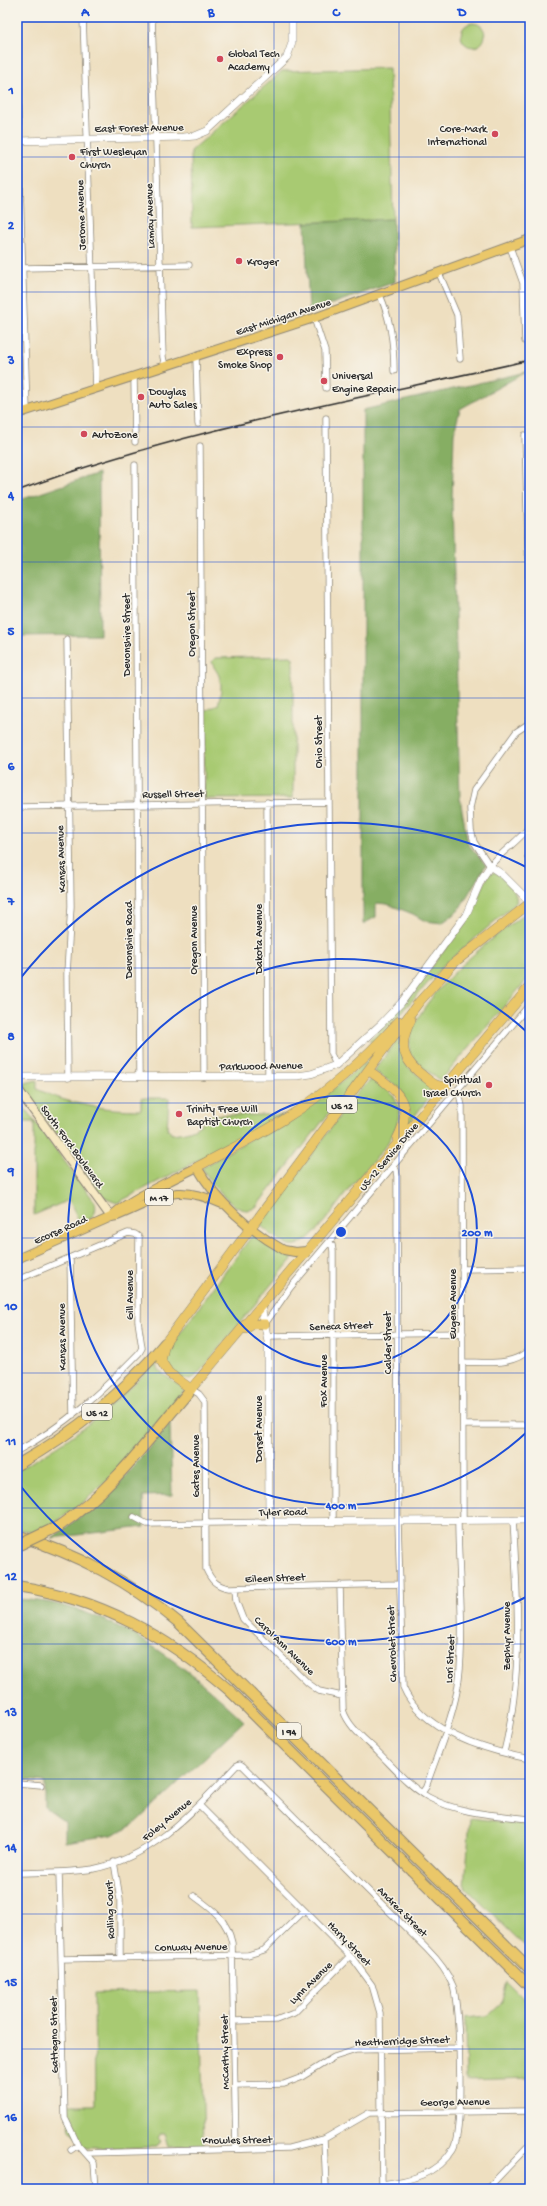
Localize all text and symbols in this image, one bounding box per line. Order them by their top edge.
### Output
text: A [80,6,90,21]
text: B [207,6,216,21]
text: C [331,6,341,21]
text: D [457,6,467,21]
place label: Global Tech Academy [228,49,280,74]
marker: Global Tech Academy [215,54,225,64]
text: 1 [7,84,14,99]
street label: East Forest Avenue [94,122,184,136]
place label: Core-Mark International [427,124,488,149]
marker: Core-Mark International [490,129,500,139]
place label: First Wesleyan Church [79,147,148,172]
marker: First Wesleyan Church [67,152,77,162]
street label: Jerome Avenue [75,179,89,250]
street label: Lamay Avenue [144,183,158,249]
text: 2 [8,219,15,234]
marker: Kroger [234,256,244,266]
place label: Kroger [247,257,280,269]
street label: East Michigan Avenue [234,297,333,339]
place label: Express Smoke Shop [218,347,273,372]
marker: Express Smoke Shop [275,352,285,362]
text: 3 [7,354,15,369]
place label: Universal Engine Repair [332,371,397,396]
marker: Universal Engine Repair [319,376,329,386]
place label: Douglas Auto Sales [148,387,198,412]
marker: Douglas Auto Sales [136,392,146,402]
marker: AutoZone [79,429,89,439]
place label: AutoZone [92,430,138,442]
text: 4 [7,489,15,504]
street label: Oregon Street [187,590,199,657]
street label: Devonshire Street [122,592,134,677]
text: 5 [8,625,15,640]
street label: Ohio Street [314,714,326,768]
text: 6 [8,760,15,775]
street label: Russell Street [142,788,205,802]
street label: Kansas Avenue [55,825,69,893]
text: 7 [7,895,16,910]
street label: Devonshire Road [124,900,136,980]
street label: Dakota Avenue [254,904,266,975]
street label: Oregon Avenue [189,905,201,975]
text: 8 [7,1030,15,1045]
street label: Parkwood Avenue [218,1060,303,1074]
place label: Spiritual Israel Church [423,1075,482,1100]
marker: Spiritual Israel Church [484,1080,494,1090]
road number: US 12 [327,1097,357,1113]
street label: South Ford Boulevard [37,1104,106,1192]
place label: Trinity Free Will Baptist Church [186,1104,258,1129]
marker: Trinity Free Will Baptist Church [174,1109,184,1119]
street label: US-12 Service Drive [358,1121,422,1194]
text: 9 [7,1165,15,1180]
road number: M 17 [145,1189,173,1205]
street label: Ecorse Road [33,1213,91,1248]
centre of rings [334,1225,348,1239]
text: 200 m [462,1227,493,1241]
street label: Eugene Avenue [448,1268,460,1339]
street label: Gill Avenue [125,1270,137,1320]
text: 10 [4,1300,18,1315]
street label: Kansas Avenue [56,1303,70,1371]
street label: Calder Street [383,1310,395,1374]
street label: Seneca Street [309,1320,374,1334]
street label: Fox Avenue [319,1354,331,1408]
street label: Dorset Avenue [254,1395,266,1463]
road number: US 12 [82,1404,112,1420]
street label: Gates Avenue [191,1434,203,1497]
text: 11 [5,1435,16,1450]
text: 400 m [325,1500,357,1514]
street label: Tyler Road [258,1507,309,1519]
text: 12 [4,1570,17,1585]
street label: Eileen Street [245,1572,307,1586]
street label: Zephyr Avenue [502,1601,514,1671]
street label: Chevrolet Street [386,1604,400,1682]
street label: Carol Ann Avenue [251,1615,317,1679]
street label: Lori Street [444,1633,458,1683]
text: 600 m [325,1636,357,1650]
text: 13 [4,1706,17,1721]
road number: I 94 [277,1723,301,1739]
street label: Foley Avenue [139,1796,195,1845]
text: 14 [4,1841,18,1856]
street label: Rolling Court [104,1879,118,1939]
street label: Andrea Street [374,1885,430,1941]
street label: Harry Street [324,1920,374,1970]
street label: Conway Avenue [155,1941,228,1955]
street label: Lynn Avenue [288,1959,336,2007]
text: 15 [4,1976,17,1991]
street label: Gattegno Street [48,1995,62,2073]
street label: McCarthy Street [219,2013,233,2090]
street label: Heatherridge Street [355,2034,451,2050]
street label: George Avenue [420,2096,490,2110]
text: 16 [4,2111,17,2126]
street label: Knowles Street [202,2134,273,2148]

